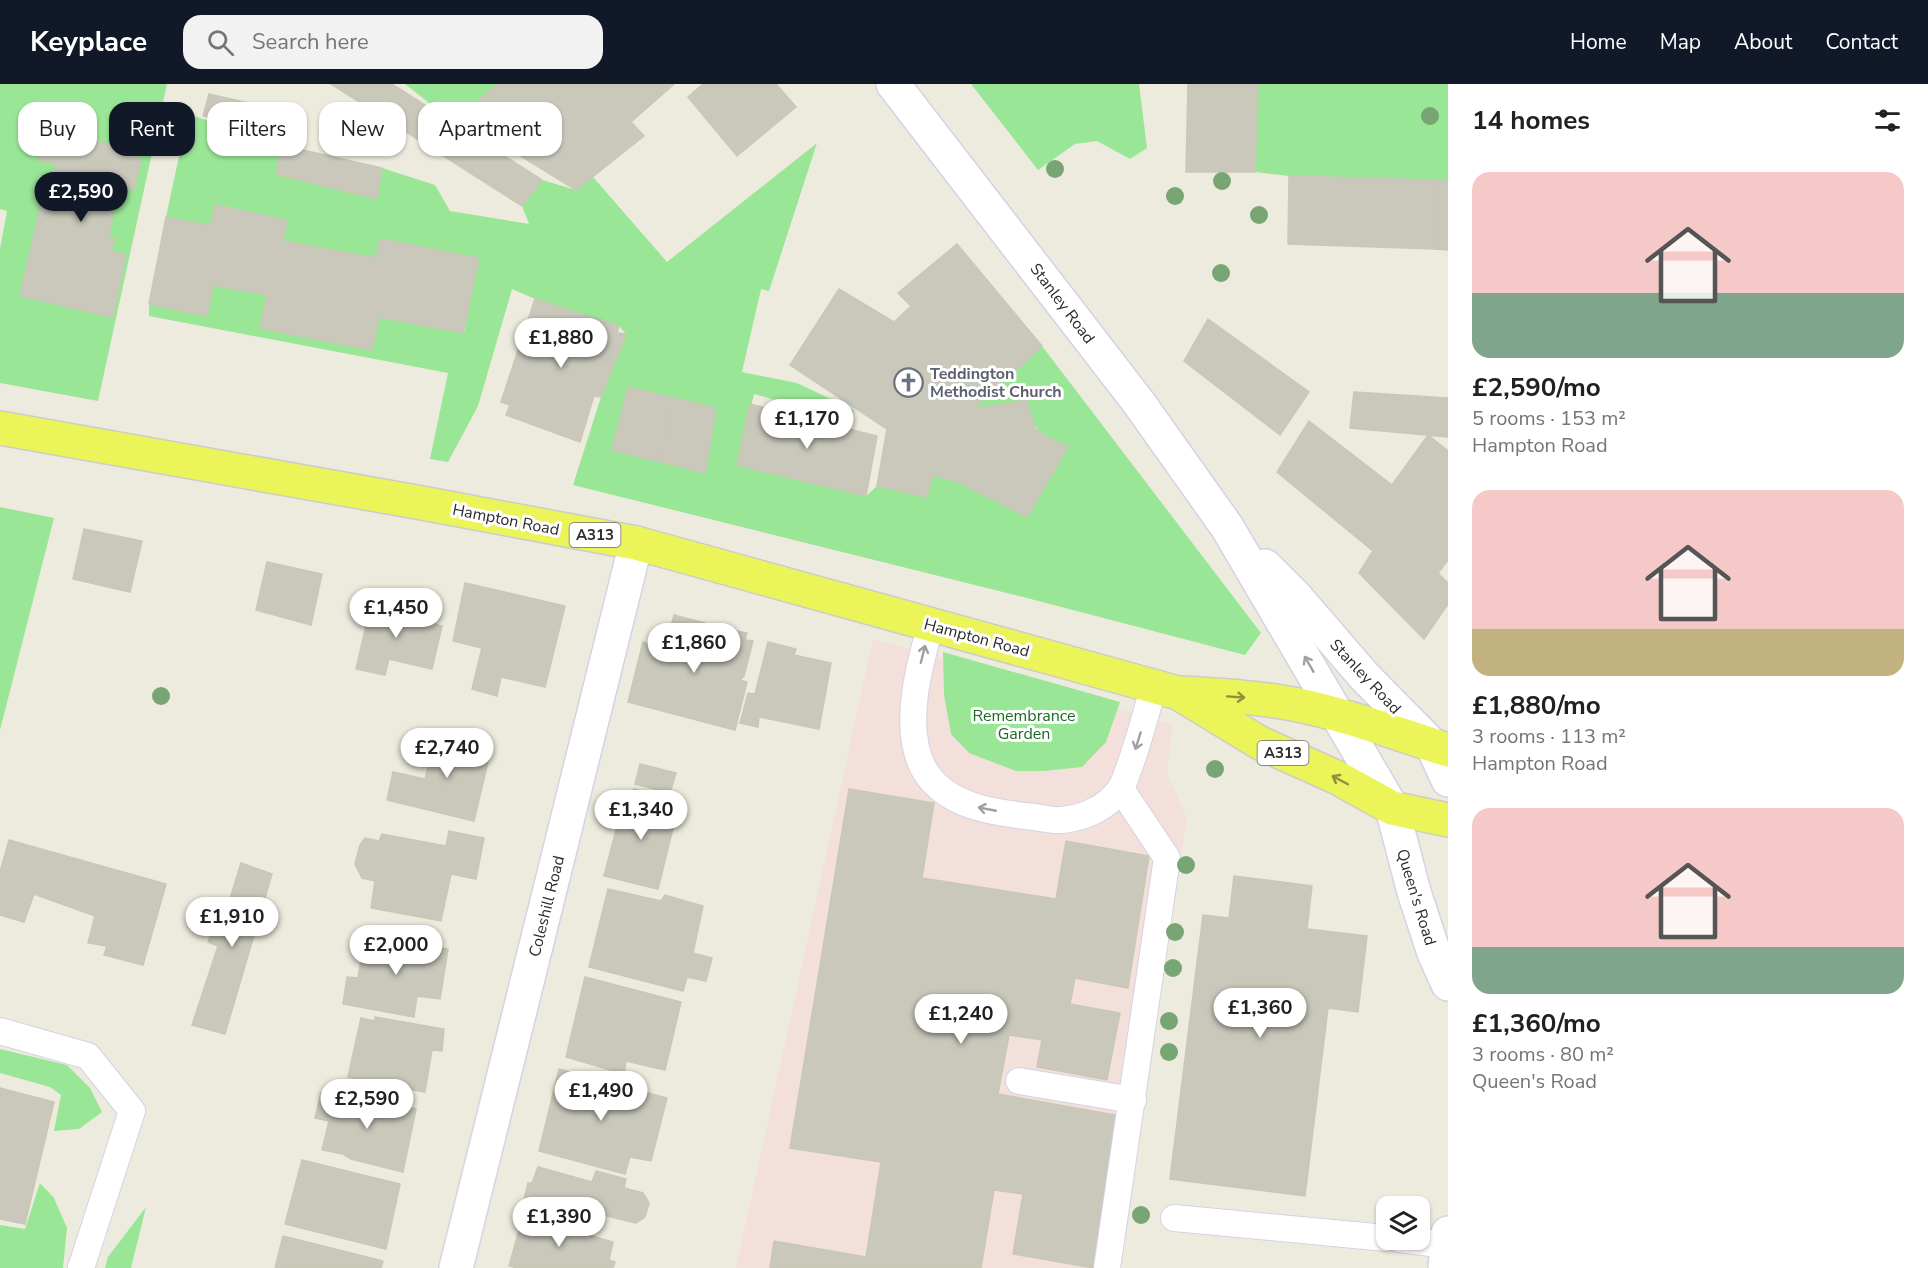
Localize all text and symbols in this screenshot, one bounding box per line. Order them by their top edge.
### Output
search box [183,15,603,69]
text: Keyplace [30,23,147,61]
icon: search [204,26,237,59]
text: Search here [252,27,369,57]
text: Home [1570,28,1627,56]
text: Map [1660,28,1701,56]
text: About [1734,28,1792,56]
text: Contact [1825,28,1898,56]
chip: Buy [18,102,97,156]
chip: Rent [109,102,195,156]
chip: Filters [207,102,307,156]
chip: New [319,102,406,156]
chip: Apartment [418,102,562,156]
text: 14 homes [1472,103,1590,138]
icon: filters [1871,104,1904,137]
pin: £2,590 [32,172,130,223]
text: £2,590 [49,178,113,205]
icon: home [1634,211,1742,319]
street label: Stanley Road [1025,259,1100,348]
pin: £1,880 [512,318,610,369]
text: £1,880 [529,324,593,351]
place label: Teddington Methodist Church [930,363,1062,403]
church icon: Teddington Methodist Church [893,366,925,398]
text: £2,590/mo [1472,370,1601,405]
pin: £1,170 [758,399,856,450]
text: £1,170 [775,405,839,432]
text: 5 rooms · 153 m² [1472,405,1626,432]
text: Hampton Road [1472,432,1608,459]
street label: Hampton Road [450,499,561,541]
road number: A313 [570,523,620,547]
icon: home [1634,529,1742,637]
pin: £1,450 [347,588,445,639]
text: £1,450 [364,594,428,621]
street label: Hampton Road [922,613,1032,663]
pin: £1,860 [645,623,743,674]
text: £1,860 [662,629,726,656]
street label: Stanley Road [1325,634,1406,719]
one-way arrow [917,645,929,664]
one-way arrow [1303,656,1314,674]
text: £1,880/mo [1472,688,1601,723]
one-way arrow [1226,691,1245,702]
park label: Remembrance Garden [972,705,1076,745]
text: 3 rooms · 113 m² [1472,723,1626,750]
pin: £2,740 [398,728,496,779]
one-way arrow [1132,731,1143,750]
text: £2,740 [415,734,479,761]
road number: A313 [1258,741,1308,765]
text: Hampton Road [1472,750,1608,777]
one-way arrow [1332,774,1350,785]
pin: £1,340 [592,790,690,841]
text: £1,340 [609,796,673,823]
one-way arrow [978,803,997,815]
street label: Queen's Road [1391,846,1441,948]
icon: home [1634,847,1742,955]
street label: Coleshill Road [524,853,570,959]
pin: £1,910 [183,897,281,948]
text: £1,910 [200,903,264,930]
pin: £2,000 [347,925,445,976]
text: £2,000 [364,931,428,958]
pin: £1,360 [1211,988,1309,1039]
pin: £1,240 [912,994,1010,1045]
text: £1,360 [1228,994,1292,1021]
text: £1,240 [929,1000,993,1027]
text: £1,360/mo [1472,1006,1601,1041]
text: 3 rooms · 80 m² [1472,1041,1614,1068]
text: Queen's Road [1472,1068,1597,1095]
pin: £1,490 [552,1071,650,1122]
text: £1,490 [569,1077,633,1104]
pin: £2,590 [318,1079,416,1130]
text: £2,590 [335,1085,399,1112]
map controls [1376,1196,1430,1250]
button: layers [1376,1196,1430,1250]
pin: £1,390 [510,1197,608,1248]
text: £1,390 [527,1203,591,1230]

